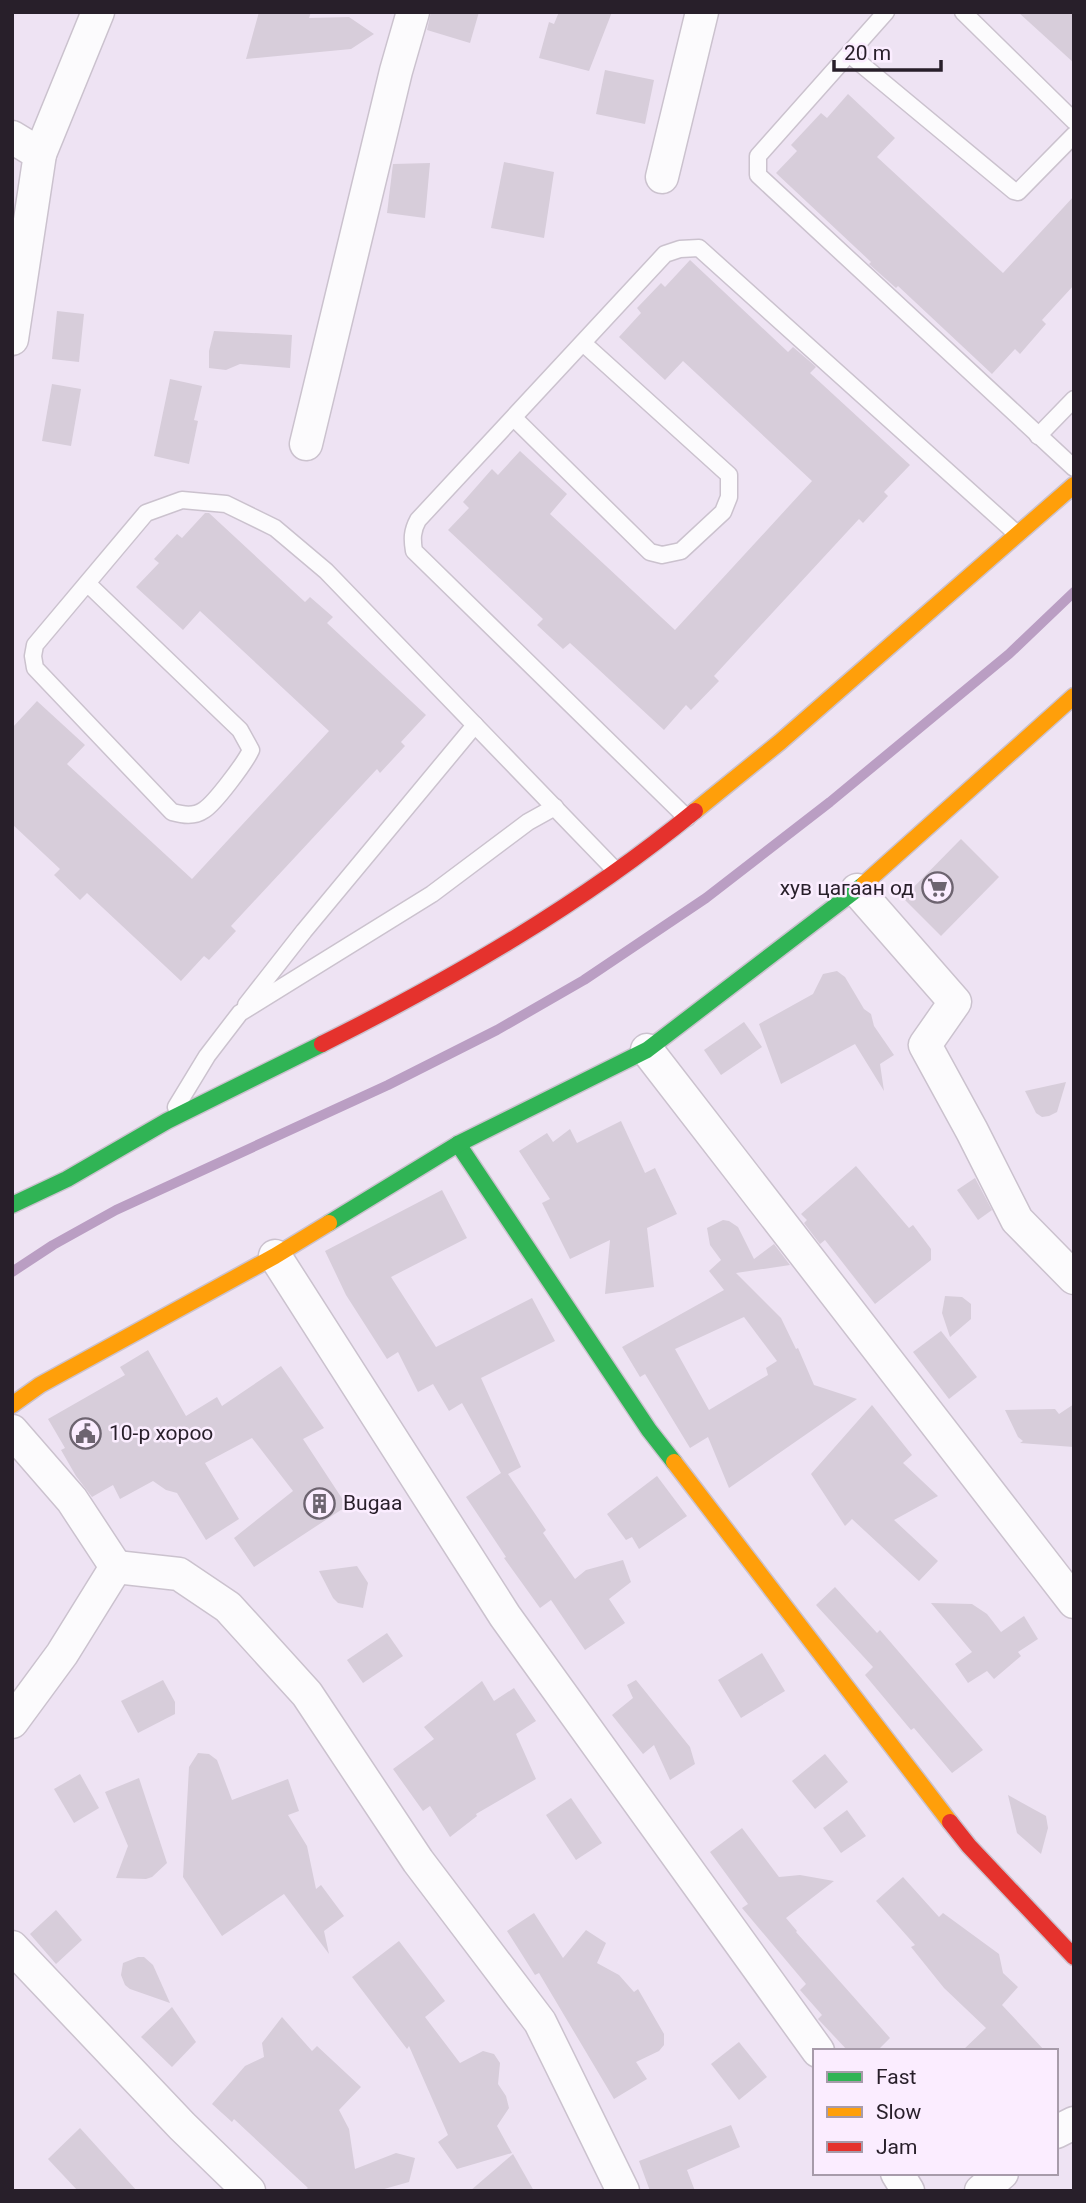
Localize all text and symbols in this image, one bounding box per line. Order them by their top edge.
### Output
scale bar [834,28,941,72]
text: 20 m [844,41,891,65]
supermarket icon: хув цагаан од [920,871,954,905]
place label: хув цагаан од [780,876,914,900]
public building icon: 10-р хороо [69,1416,103,1450]
place label: 10-р хороо [109,1421,213,1445]
building icon: Bugaa [303,1486,337,1520]
place label: Bugaa [343,1491,402,1515]
legend [813,2049,1058,2175]
text: Fast [876,2065,917,2089]
text: Slow [876,2100,922,2124]
text: Jam [876,2135,917,2159]

